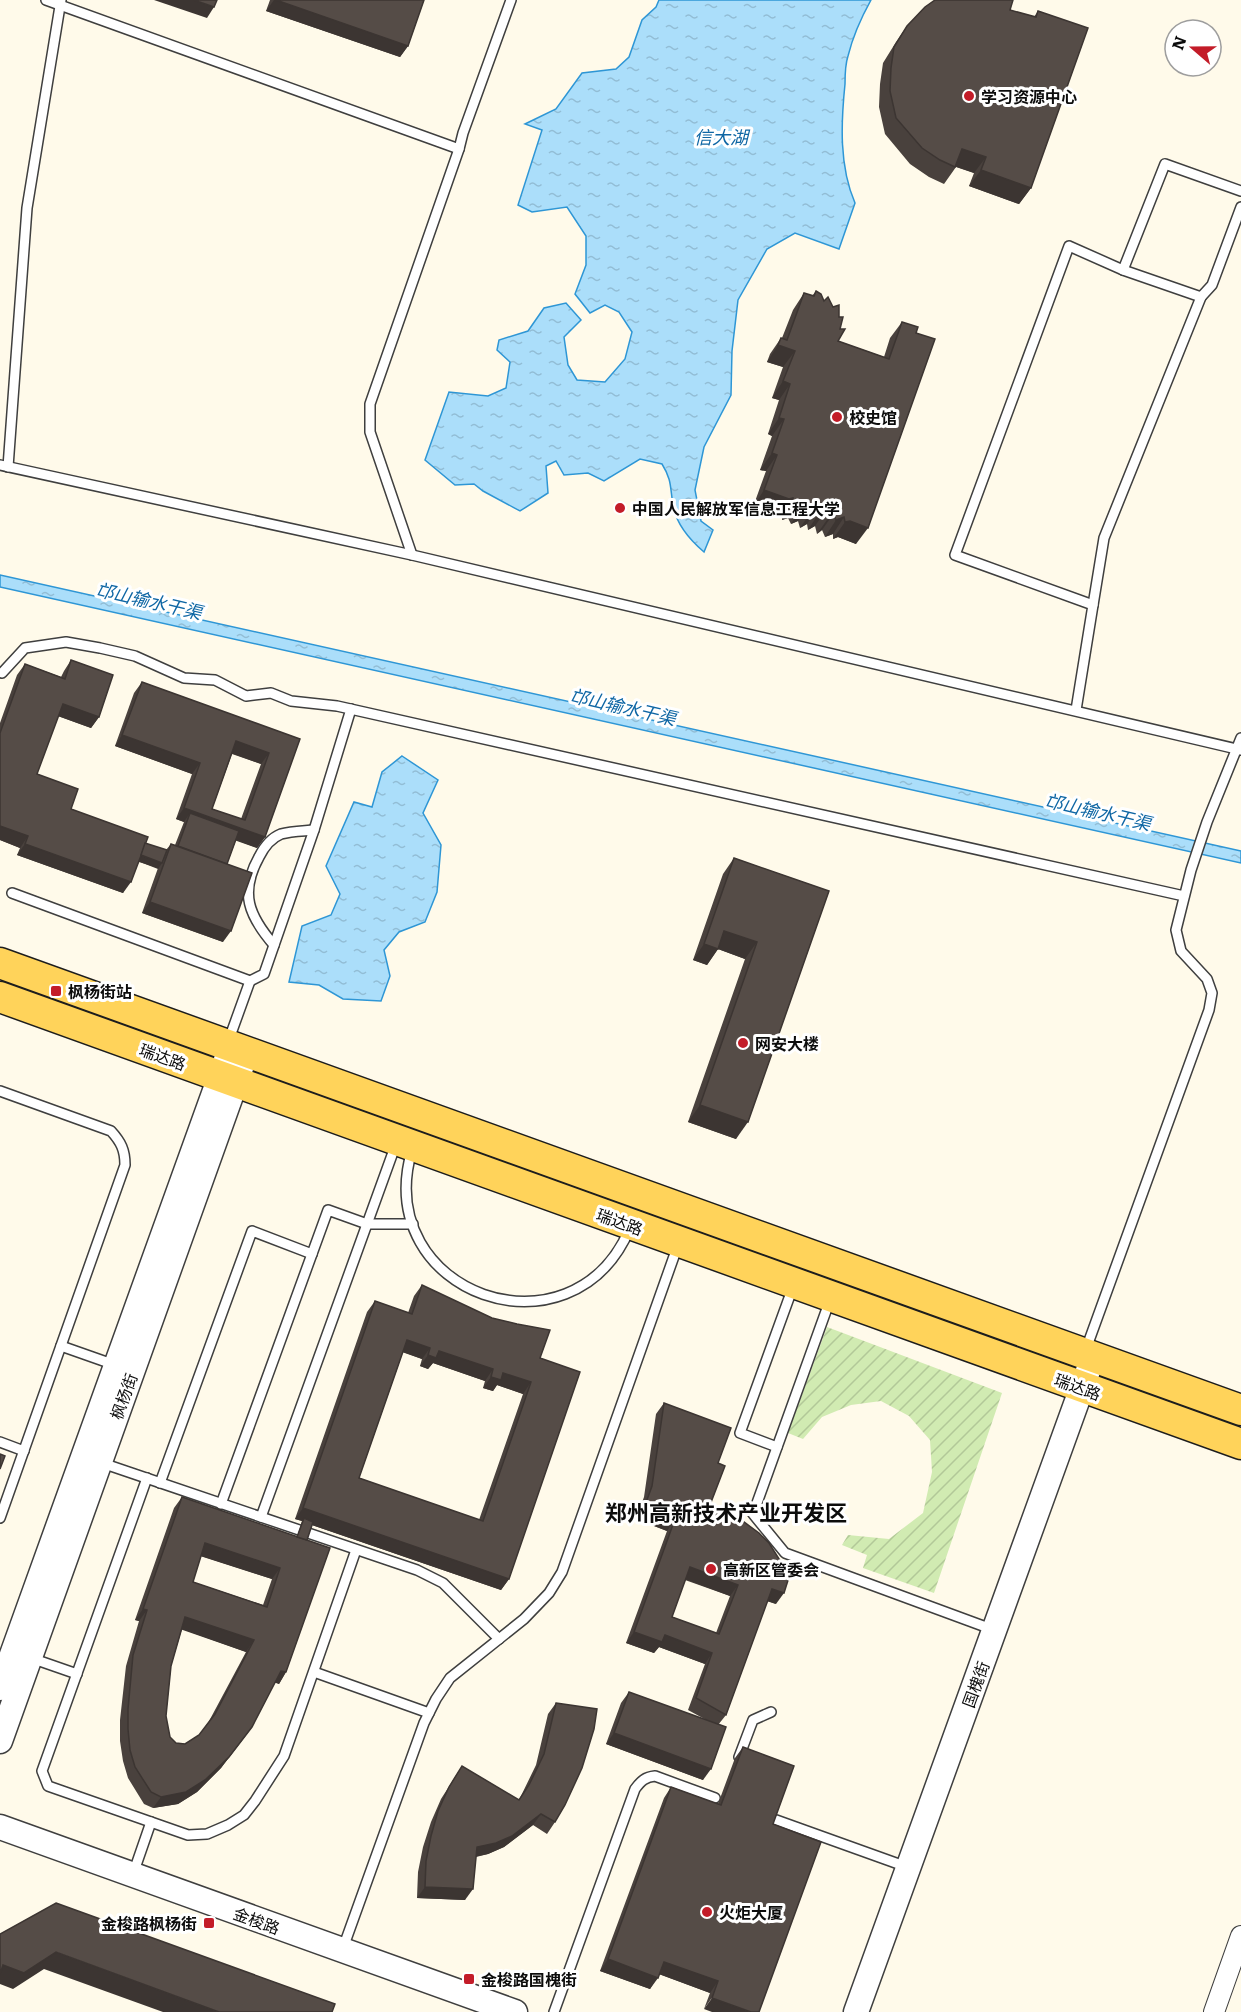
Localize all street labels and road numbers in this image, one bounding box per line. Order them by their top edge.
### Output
street label: 瑞达路 [136,1037,190,1075]
street label: 瑞达路 [593,1202,647,1240]
street label: 瑞达路 [1051,1367,1105,1405]
street label: 枫杨街 [104,1369,142,1423]
street label: 国槐街 [956,1657,994,1711]
street label: 金梭路 [230,1901,284,1939]

